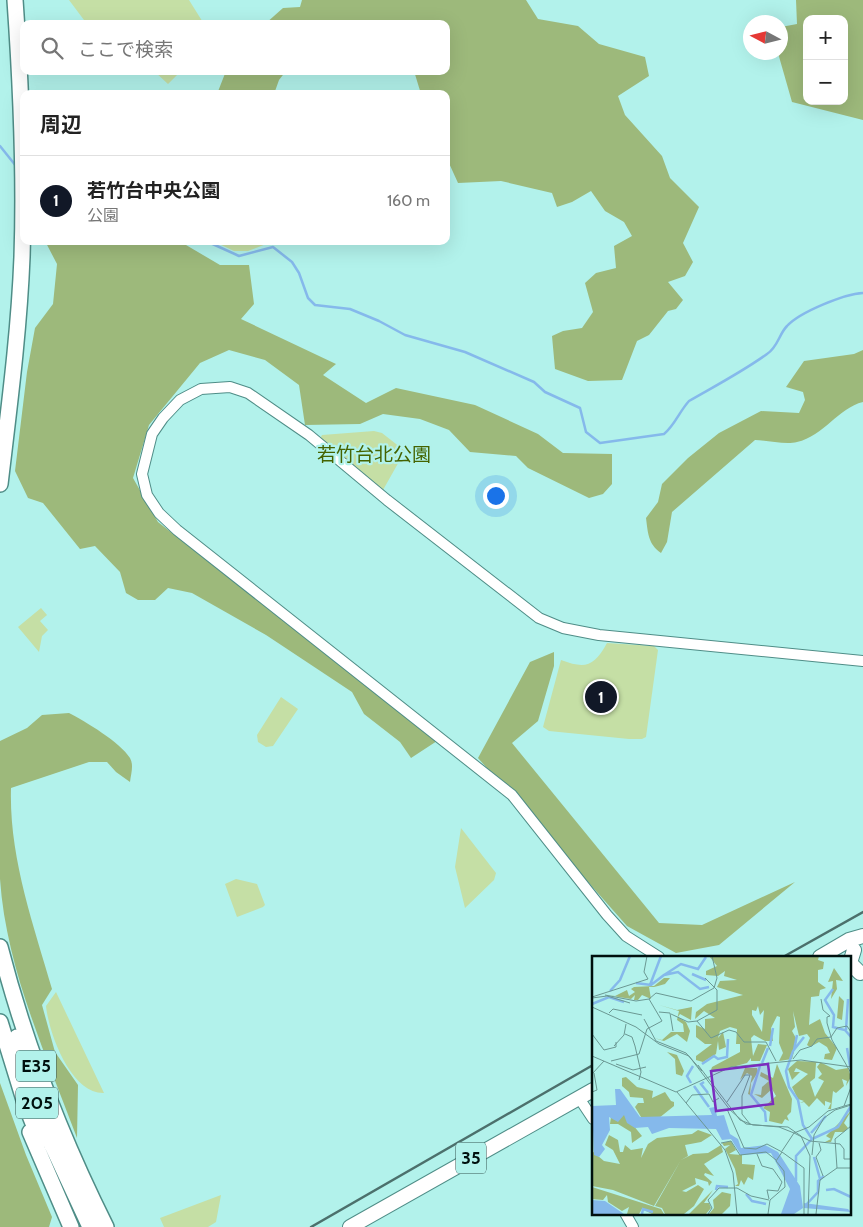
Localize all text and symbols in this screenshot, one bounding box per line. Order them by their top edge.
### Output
north arrow [743,15,788,60]
map controls [803,15,848,105]
button: + [803,15,848,60]
search box [20,20,450,75]
icon: search [38,34,66,62]
text: ここで検索 [78,38,173,61]
button: − [803,60,848,105]
text: 周辺 [40,112,82,137]
text: 若竹台中央公園 [87,179,220,202]
text: 1 [53,191,59,210]
text: 160 m [387,191,430,210]
text: 公園 [87,206,119,225]
park label: 若竹台北公園 [317,443,431,466]
your location [483,483,509,509]
pin: 1 [585,678,617,716]
inset map [592,956,850,1214]
road number: E35 [16,1050,56,1082]
road number: 205 [16,1088,58,1118]
road number: 35 [456,1142,486,1174]

